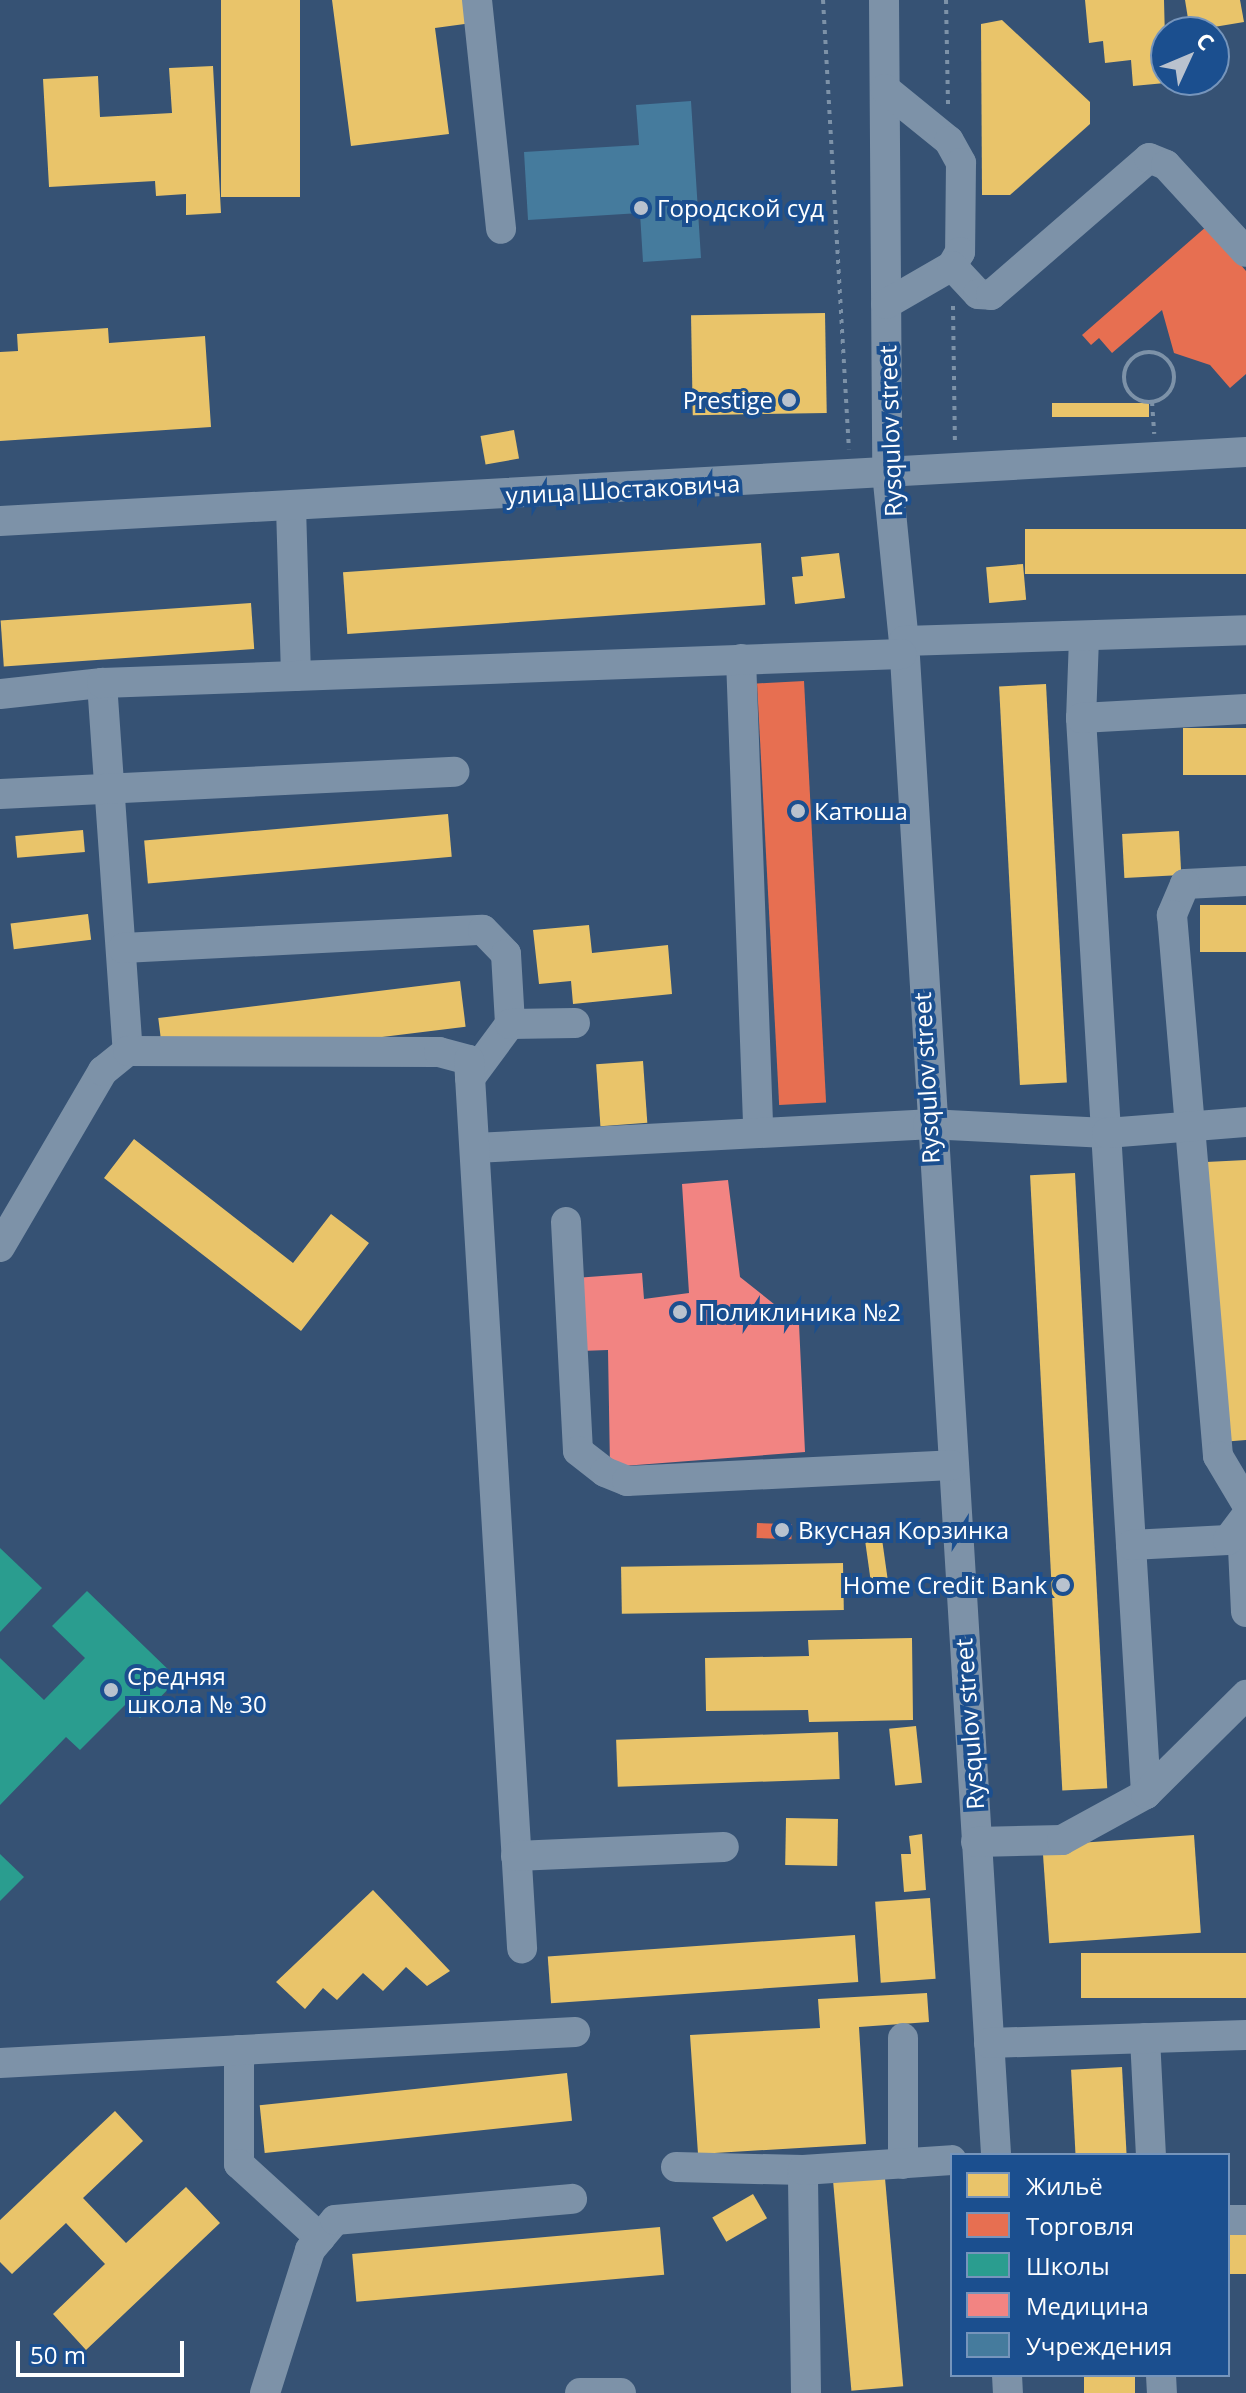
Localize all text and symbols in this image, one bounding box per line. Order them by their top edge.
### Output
north arrow [1150,16,1230,96]
text: С [1190,25,1221,56]
place label: Городской суд [657,194,824,222]
marker: Городской суд [632,199,650,217]
street label: Rysqulov street [873,345,907,517]
place label: Prestige [683,386,773,414]
marker: Prestige [780,391,798,409]
street label: улица Шостаковича [505,468,741,510]
place label: Катюша [814,797,908,825]
marker: Катюша [789,802,807,820]
street label: Rysqulov street [907,992,945,1164]
place label: Поликлиника №2 [698,1298,901,1326]
marker: Поликлиника №2 [669,1301,691,1323]
place label: Вкусная Корзинка [798,1516,1009,1544]
marker: Вкусная Корзинка [773,1521,791,1539]
place label: Home Credit Bank [843,1571,1047,1599]
marker: Home Credit Bank [1054,1576,1072,1594]
street label: Rysqulov street [949,1637,989,1811]
place label: Средняя школа № 30 [127,1662,267,1718]
marker: Средняя школа № 30 [102,1681,120,1699]
legend [950,2153,1230,2377]
text: Жильё [1026,2169,1103,2202]
text: Торговля [1026,2209,1134,2242]
text: Школы [1026,2249,1110,2282]
text: Медицина [1026,2289,1149,2322]
scale bar [20,2325,188,2375]
text: Учреждения [1026,2329,1172,2362]
text: 50 m [30,2338,86,2371]

